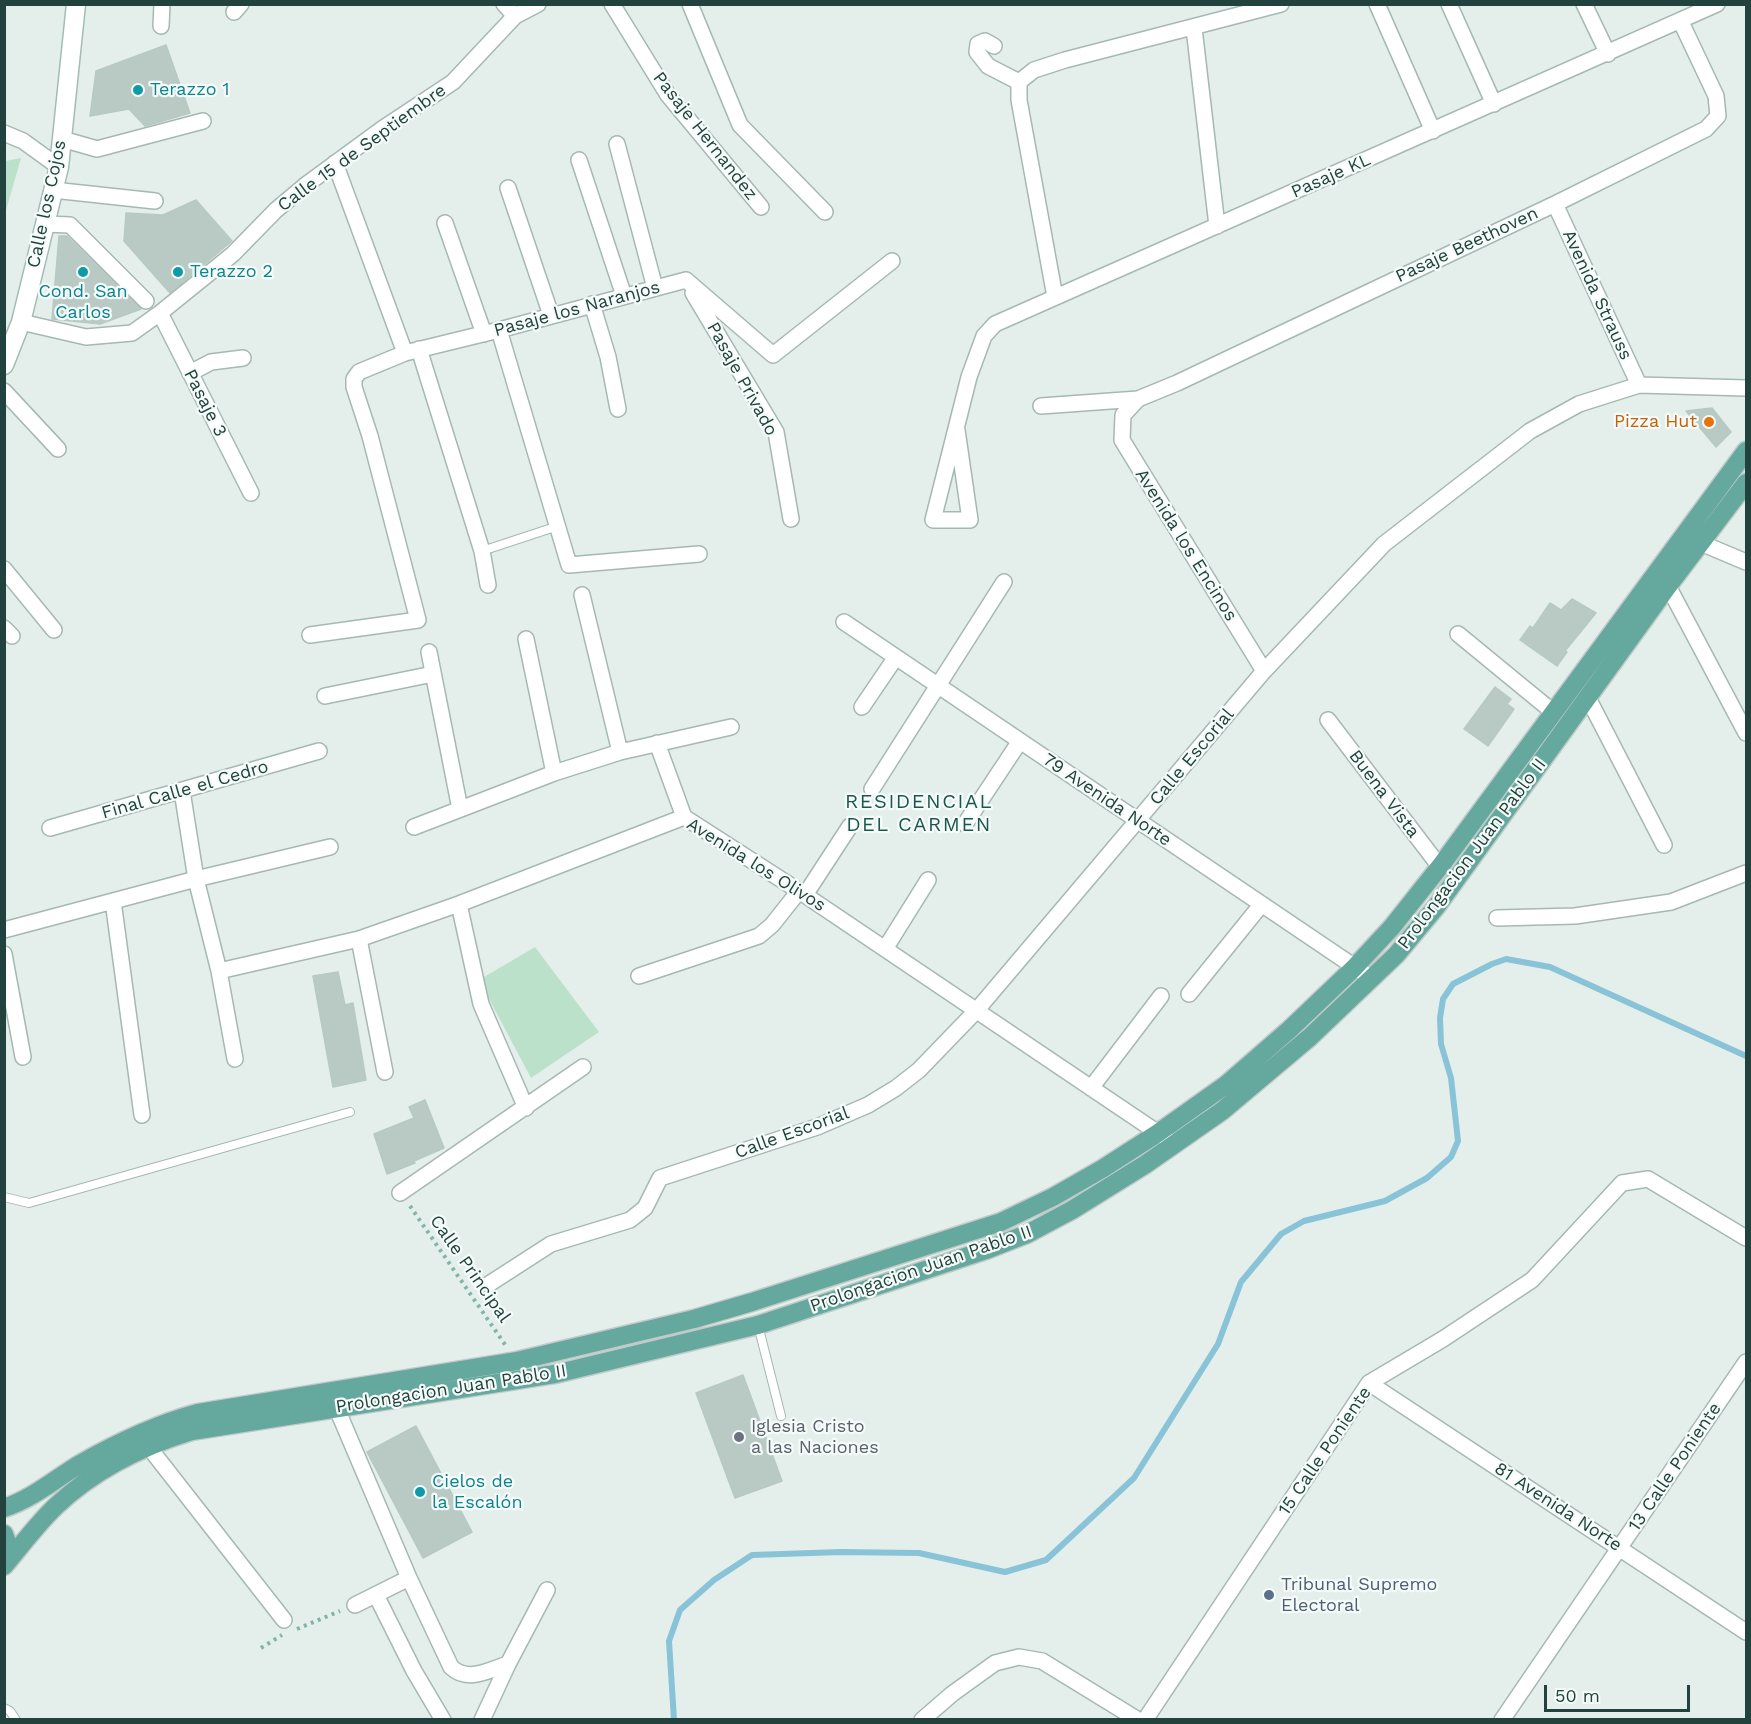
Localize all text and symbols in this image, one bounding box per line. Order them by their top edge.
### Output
street label: Pasaje Hernandez [648,68,762,204]
place label: Terazzo 1 [150,79,230,101]
street label: Calle 15 de Septiembre [273,80,451,216]
marker: Terazzo 1 [131,83,145,97]
street label: Calle los Cojos [23,138,71,270]
street label: Pasaje KL [1288,149,1374,203]
street label: Pasaje Beethoven [1392,203,1542,287]
street label: Avenida Strauss [1557,227,1637,363]
place label: Terazzo 2 [190,261,273,283]
marker: Cond. San Carlos [76,265,90,279]
marker: Terazzo 2 [171,265,185,279]
street label: Pasaje los Naranjos [492,276,662,342]
place label: Cond. San Carlos [38,281,128,324]
street label: Pasaje Privado [702,318,782,440]
street label: Pasaje 3 [179,366,231,440]
place label: Pizza Hut [1614,411,1697,433]
marker: Pizza Hut [1702,415,1716,429]
street label: Avenida los Encinos [1130,465,1242,625]
street label: Calle Escorial [1145,704,1239,810]
street label: Buena Vista [1344,746,1424,842]
street label: 79 Avenida Norte [1039,749,1175,851]
street label: Prolongacion Juan Pablo II [1393,754,1551,954]
street label: Final Calle el Cedro [99,756,271,824]
district label: RESIDENCIAL DEL CARMEN [845,790,993,837]
street label: Avenida los Olivos [682,813,830,917]
street label: Calle Escorial [732,1102,852,1164]
street label: Calle Principal [425,1211,515,1327]
street label: Prolongacion Juan Pablo II [807,1221,1035,1317]
street label: Prolongacion Juan Pablo II [334,1360,568,1418]
street label: 15 Calle Poniente [1274,1383,1376,1519]
street label: 13 Calle Poniente [1624,1399,1726,1535]
place label: Iglesia Cristo a las Naciones [751,1416,879,1458]
marker: Iglesia Cristo a las Naciones [732,1430,746,1444]
street label: 81 Avenida Norte [1490,1458,1626,1556]
place label: Cielos de la Escalón [432,1471,523,1514]
marker: Cielos de la Escalón [413,1485,427,1499]
place label: Tribunal Supremo Electoral [1281,1574,1437,1616]
marker: Tribunal Supremo Electoral [1262,1588,1276,1602]
scale bar [1547,1673,1692,1711]
text: 50 m [1555,1685,1600,1706]

